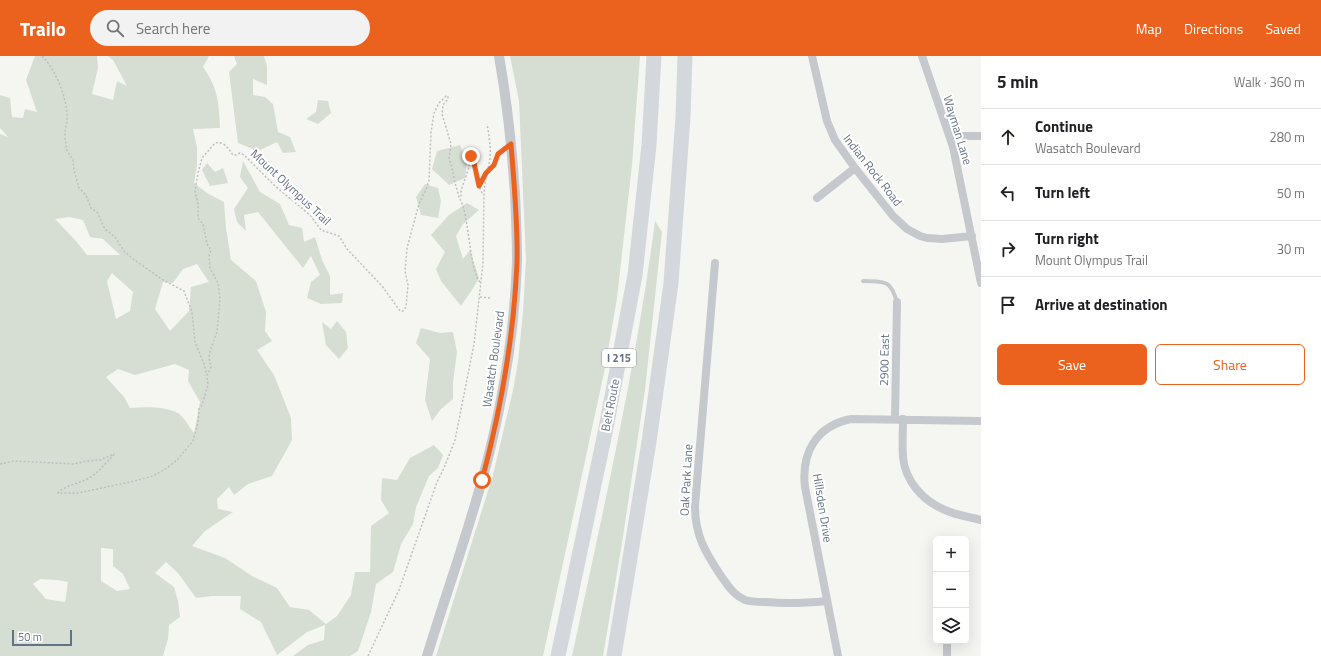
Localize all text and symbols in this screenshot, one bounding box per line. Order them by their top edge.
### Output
search box [90,10,370,46]
text: Trailo [20,14,66,43]
icon: search [104,17,126,39]
text: Search here [136,17,210,40]
text: Map [1136,18,1162,39]
text: Directions [1184,18,1243,39]
text: Saved [1265,18,1301,39]
text: 5 min [997,69,1038,95]
text: Walk · 360 m [1234,72,1305,92]
street label: Wayman Lane [938,93,978,167]
text: Continue [1035,115,1093,138]
icon: ahead [997,126,1019,148]
text: 280 m [1269,127,1305,147]
street label: Indian Rock Road [839,130,907,210]
text: Wasatch Boulevard [1035,138,1141,158]
street label: Mount Olympus Trail [246,144,336,230]
route end [462,147,480,165]
text: Turn left [1035,181,1090,204]
icon: left [997,182,1019,204]
text: 50 m [1277,183,1305,203]
text: Turn right [1035,227,1099,250]
icon: right [997,238,1019,260]
text: 30 m [1277,239,1305,259]
text: Mount Olympus Trail [1035,250,1148,270]
text: Arrive at destination [1035,293,1168,316]
icon: arrive [997,294,1019,316]
street label: Wasatch Boulevard [477,309,509,409]
street label: 2900 East [874,333,894,386]
button: Save [997,344,1147,385]
button: Share [1155,344,1305,385]
road number: I 215 [602,349,636,367]
street label: Belt Route [596,377,624,433]
street label: Oak Park Lane [675,443,697,517]
route start [473,471,491,489]
street label: Hillsden Drive [808,472,838,544]
map controls [933,536,969,644]
button: + [933,536,969,572]
button: − [933,572,969,608]
button: layers [933,608,969,644]
scale bar [12,628,72,647]
text: 50 m [18,629,42,645]

